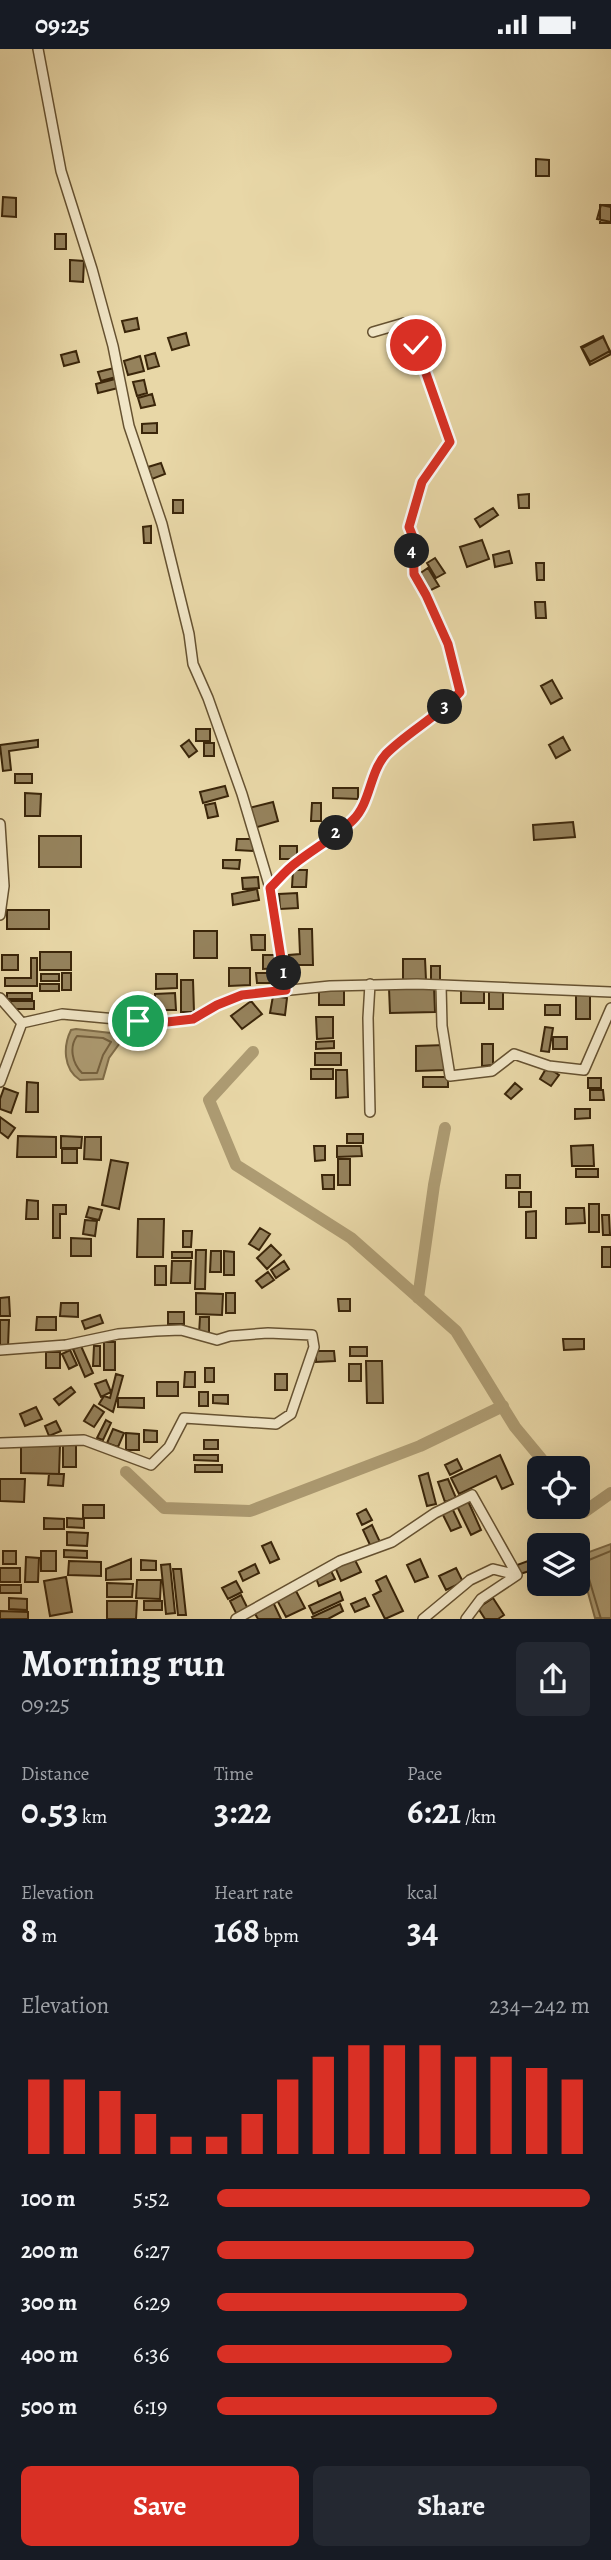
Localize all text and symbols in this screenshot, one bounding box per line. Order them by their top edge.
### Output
text: 09:25 [35,7,90,42]
pin [386,315,446,375]
icon: check [397,326,435,364]
pin: 4 [394,533,430,569]
text: 4 [407,537,416,563]
pin: 3 [428,689,462,725]
text: 3 [440,693,449,719]
pin: 2 [318,815,354,851]
text: 2 [331,819,340,845]
pin: 1 [266,955,302,991]
text: 1 [280,959,287,985]
pin [108,991,168,1051]
icon: arrive [119,1002,157,1040]
map controls [527,1456,590,1596]
button: locate [527,1456,590,1519]
button: layers [527,1533,590,1596]
text: Morning run [21,1637,225,1689]
button: share [516,1642,590,1716]
text: 09:25 [21,1689,70,1720]
text: Distance [21,1761,89,1787]
text: Time [214,1761,253,1787]
text: Pace [407,1761,442,1787]
text: 0.53 [21,1787,78,1835]
text: 3:22 [214,1787,271,1835]
text: 6:21 [407,1787,461,1835]
text: km [78,1804,107,1830]
text: /km [461,1804,496,1830]
text: Elevation [21,1880,94,1906]
text: Heart rate [214,1880,293,1906]
text: kcal [407,1880,437,1906]
text: 8 [21,1906,38,1954]
text: 168 [214,1906,260,1954]
text: 34 [407,1906,439,1954]
text: m [38,1923,57,1949]
text: bpm [260,1923,299,1949]
text: Elevation [21,1990,109,2021]
text: 234–242 m [489,1990,590,2021]
text: 100 m [21,2183,76,2214]
text: 5:52 [133,2183,169,2214]
text: 200 m [21,2235,79,2266]
text: 6:27 [133,2235,170,2266]
text: 300 m [21,2287,77,2318]
text: 6:29 [133,2287,171,2318]
text: 400 m [21,2339,78,2370]
text: 6:36 [133,2339,169,2370]
text: 500 m [21,2391,77,2422]
text: 6:19 [133,2391,167,2422]
button: Save [21,2466,299,2546]
button: Share [313,2466,590,2546]

